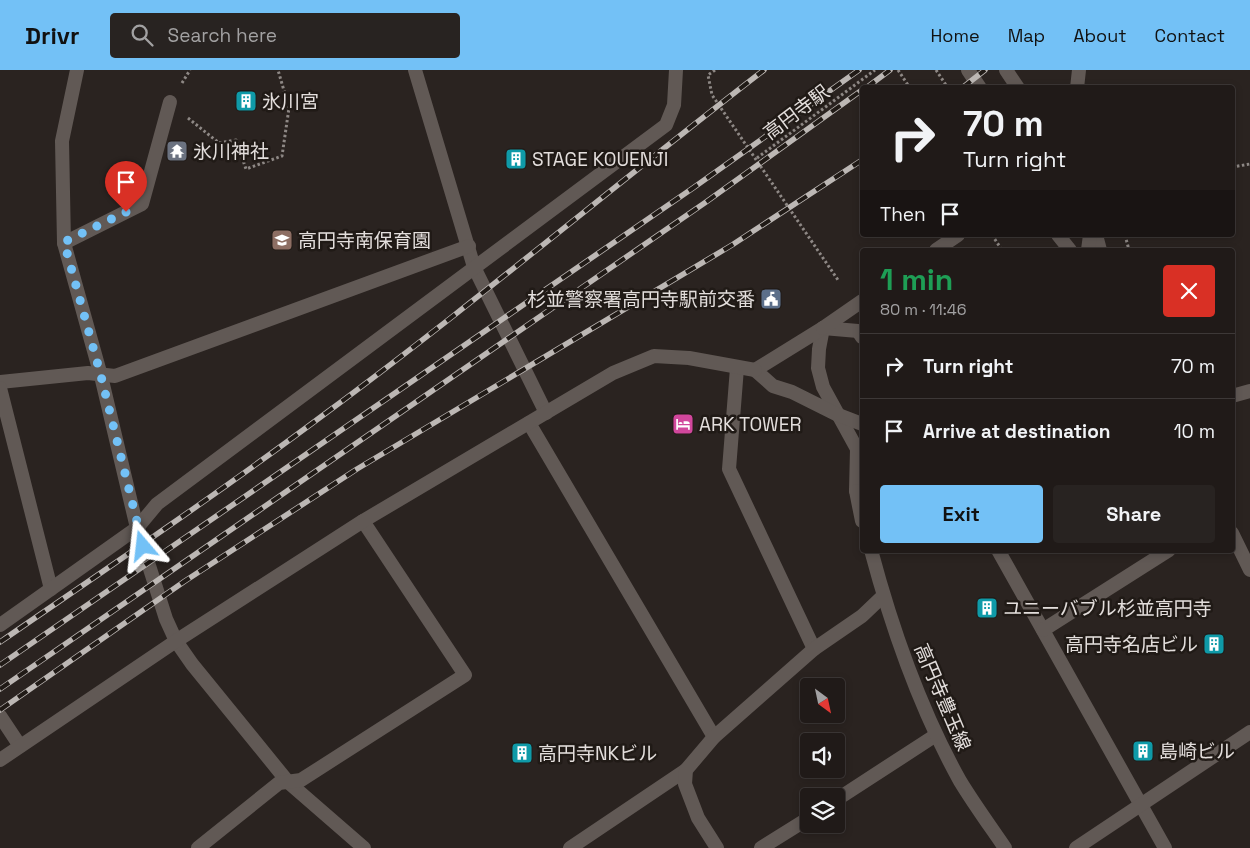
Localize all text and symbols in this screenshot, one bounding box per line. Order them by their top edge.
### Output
search box [110,13,460,58]
text: Drivr [25,20,80,51]
icon: search [128,21,156,49]
text: Search here [168,23,277,48]
text: Home [931,24,980,47]
text: Map [1008,24,1045,47]
text: About [1073,24,1127,47]
text: Contact [1155,24,1225,47]
street label: 高円寺駅 [758,80,834,145]
building icon: 氷川宮 [234,89,258,113]
place label: 氷川宮 [262,89,319,114]
text: 70 m [963,102,1044,146]
icon: right [880,105,945,170]
temple icon: 氷川神社 [165,139,189,163]
place label: 氷川神社 [193,139,269,164]
text: Turn right [963,145,1066,173]
building icon: STAGE KOUENJI [504,147,528,171]
place label: STAGE KOUENJI [532,147,668,172]
pin [105,161,147,212]
icon: arrive [112,168,140,196]
icon: arrive [936,200,964,228]
text: Then [880,202,926,227]
school or university icon: 高円寺南保育園 [270,228,294,252]
place label: 高円寺南保育園 [298,228,431,253]
text: 1 min [880,260,953,299]
button: close [1163,265,1215,317]
place label: 杉並警察署高円寺駅前交番 [527,287,755,312]
public building icon: 杉並警察署高円寺駅前交番 [759,287,783,311]
text: 80 m · 11:46 [880,299,967,320]
icon: right [880,352,908,380]
text: Turn right [923,354,1013,379]
text: 70 m [1171,354,1215,379]
hotel icon: ARK TOWER [671,412,695,436]
place label: ARK TOWER [699,412,801,437]
icon: arrive [880,417,908,445]
text: Arrive at destination [923,419,1111,444]
text: 10 m [1174,419,1215,444]
button: Exit [880,485,1043,543]
button: Share [1053,485,1215,543]
position arrow [116,519,168,571]
building icon: ユニーバブル杉並高円寺 [975,596,999,620]
place label: ユニーバブル杉並高円寺 [1003,596,1212,621]
place label: 高円寺名店ビル [1065,632,1198,657]
building icon: 高円寺名店ビル [1202,632,1226,656]
street label: 高円寺豊玉線 [909,640,976,755]
north arrow [800,678,845,722]
map controls [800,678,845,833]
button: sound [800,733,845,778]
building icon: 島崎ビル [1131,739,1155,763]
place label: 島崎ビル [1159,739,1235,764]
building icon: 高円寺NKビル [510,741,534,765]
place label: 高円寺NKビル [538,741,657,766]
button: layers [800,788,845,833]

